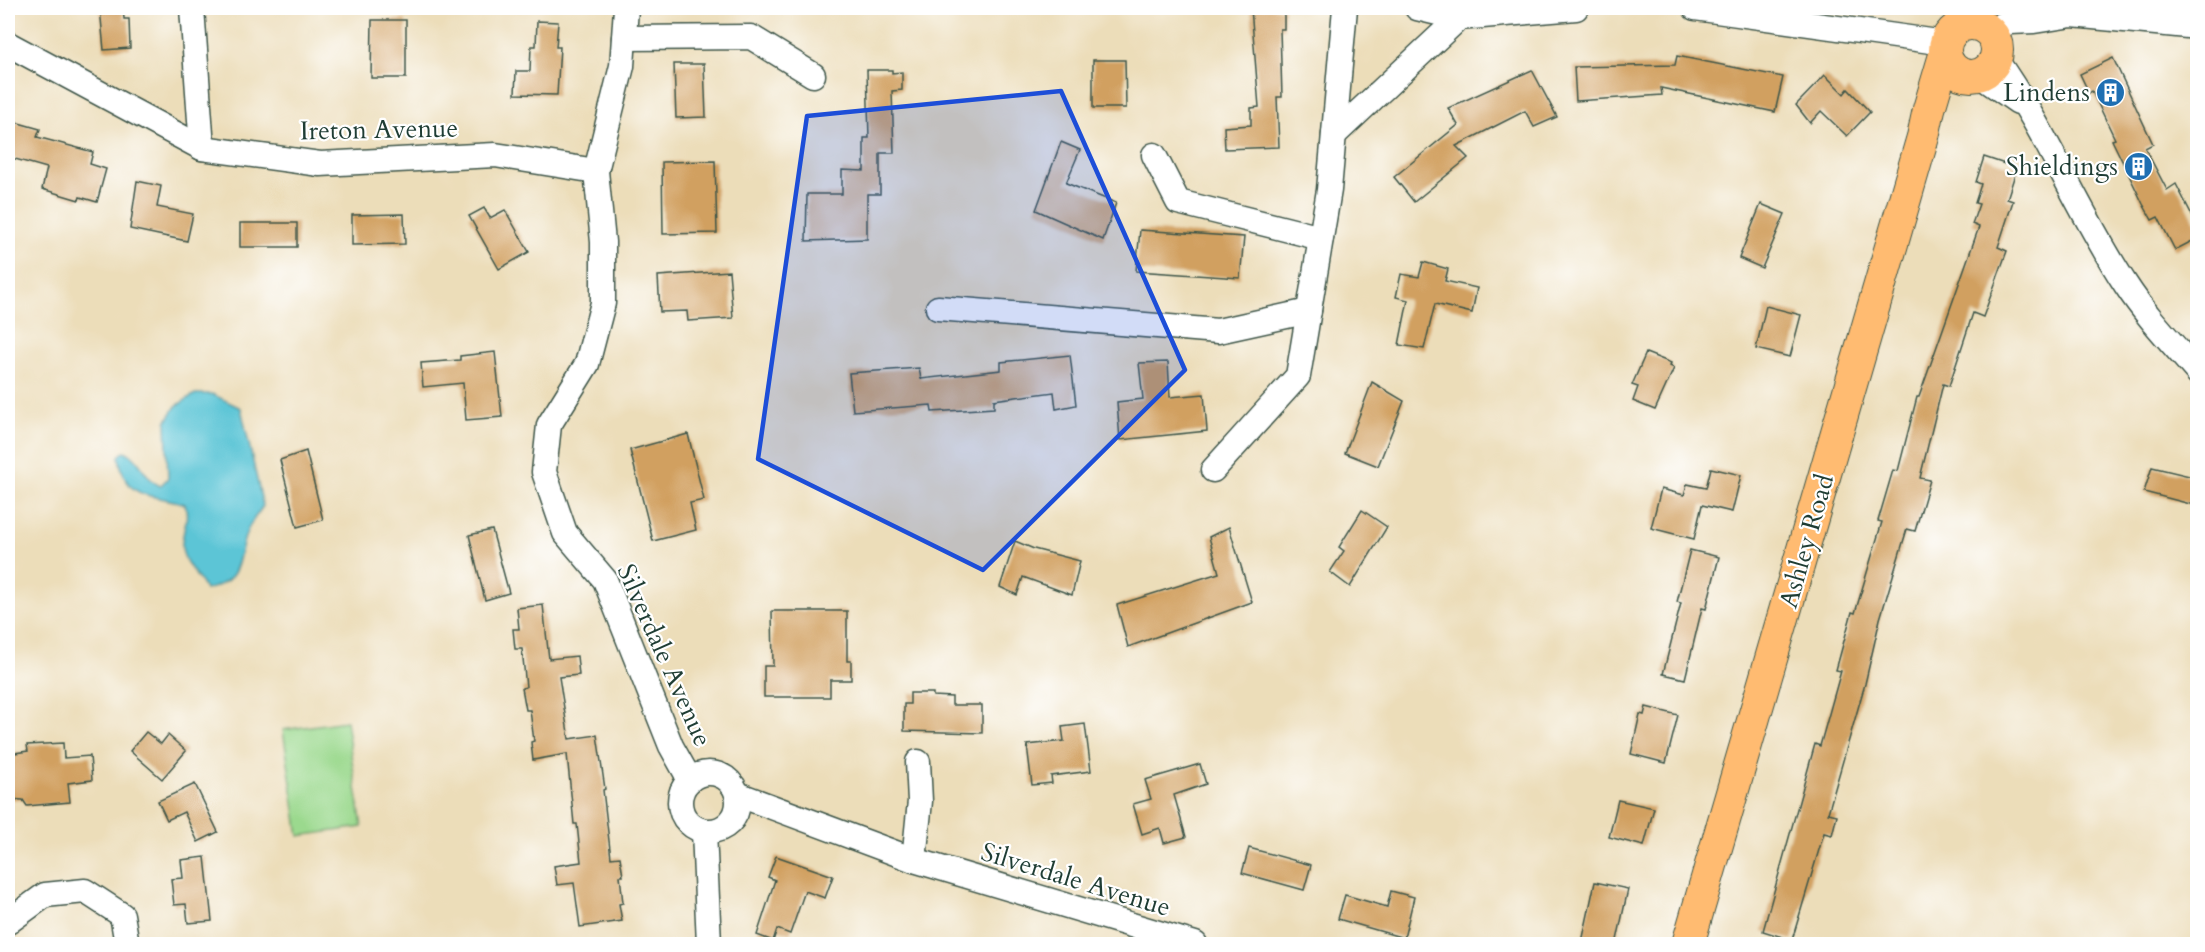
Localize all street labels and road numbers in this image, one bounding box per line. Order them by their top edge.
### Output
street label: Ireton Avenue [299,111,459,148]
street label: Ashley Road [1771,470,1842,612]
street label: Silverdale Avenue [609,558,720,752]
street label: Silverdale Avenue [977,834,1175,925]

